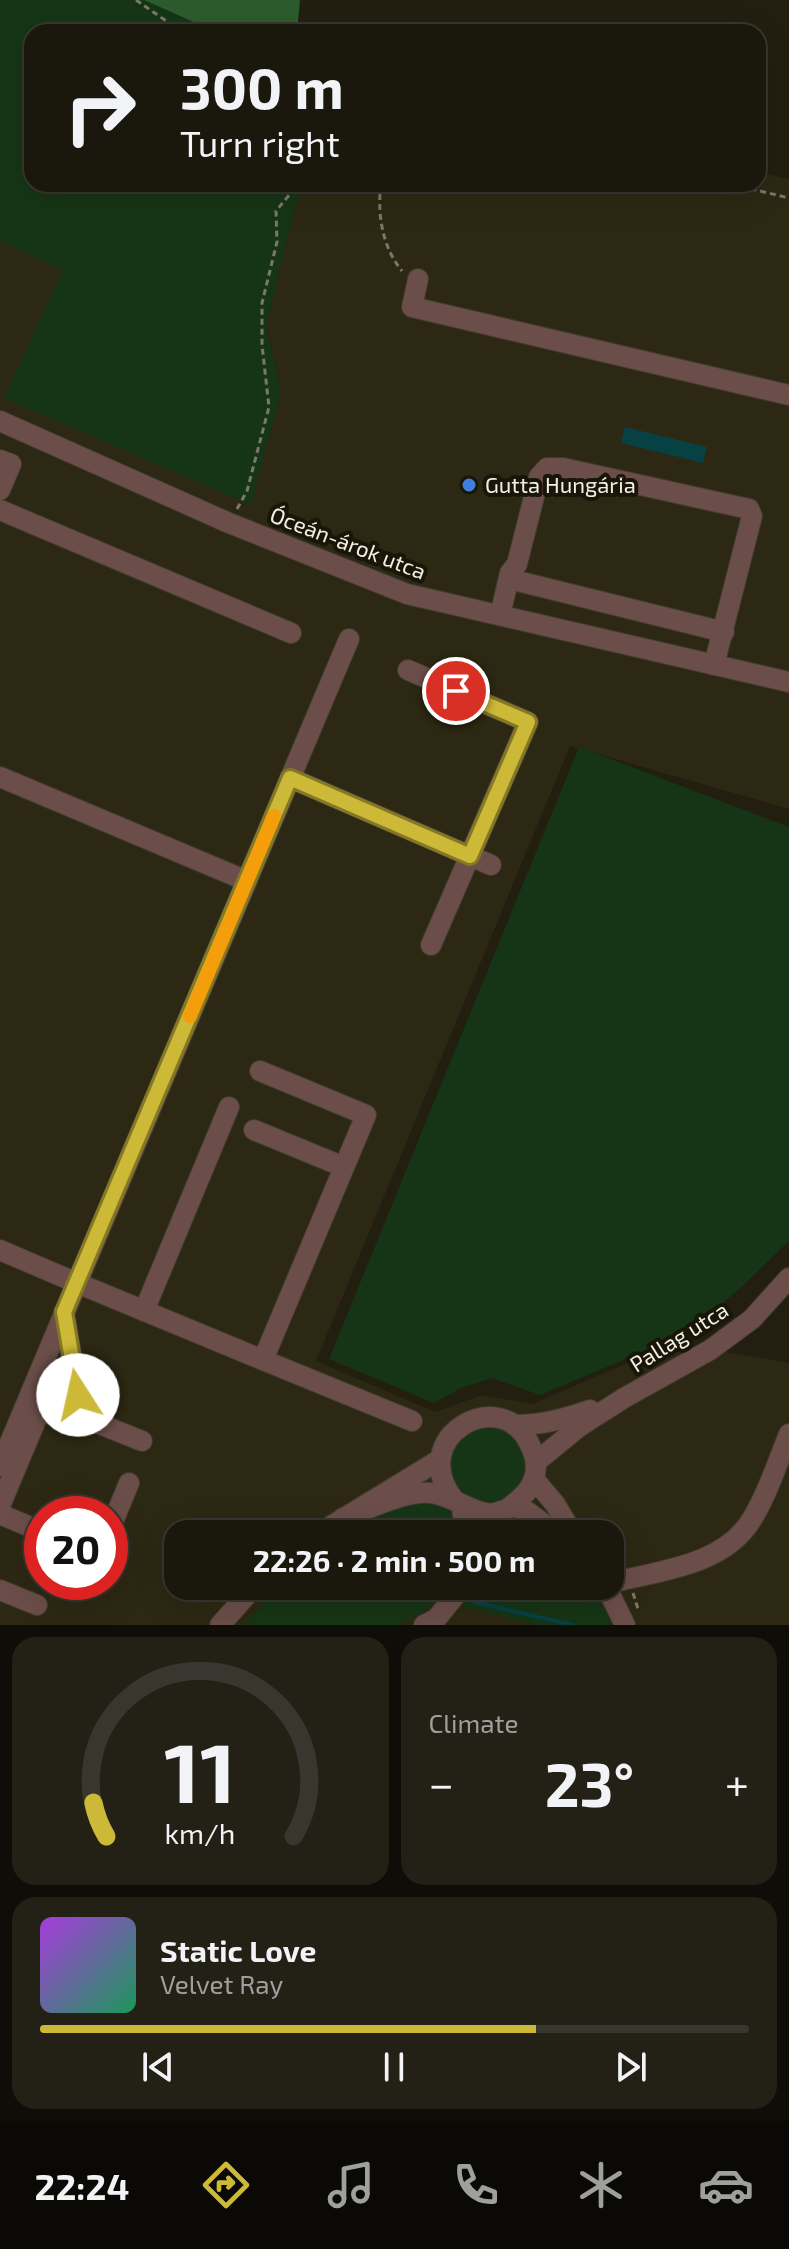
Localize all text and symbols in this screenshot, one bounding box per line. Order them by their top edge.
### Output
text: 300 m [180,53,344,120]
icon: right [48,56,152,160]
text: Turn right [180,121,340,164]
place label: Gutta Hungária [485,471,636,497]
marker: Gutta Hungária [460,476,478,494]
street label: Óceán-árok utca [267,500,430,584]
pin [422,657,490,725]
icon: arrive [434,669,478,713]
street label: Pallag utca [624,1296,732,1377]
position arrow [36,1353,120,1437]
speed limit sign: 20 [24,1496,128,1600]
text: 22:26 · 2 min · 500 m [253,1542,535,1578]
text: Climate [429,1707,518,1738]
text: 11 [164,1720,236,1820]
text: 23° [545,1747,634,1819]
text: − [429,1756,454,1809]
text: + [725,1756,749,1809]
text: km/h [165,1815,236,1850]
text: Static Love [160,1932,316,1968]
text: Velvet Ray [160,1968,283,1999]
icon: previous [136,2045,180,2089]
icon: pause [372,2045,416,2089]
icon: next [609,2045,653,2089]
icon: directions [198,2157,254,2213]
icon: music [323,2157,379,2213]
icon: phone [448,2157,504,2213]
icon: climate [573,2157,629,2213]
icon: car [698,2157,754,2213]
text: 22:24 [35,2164,129,2207]

